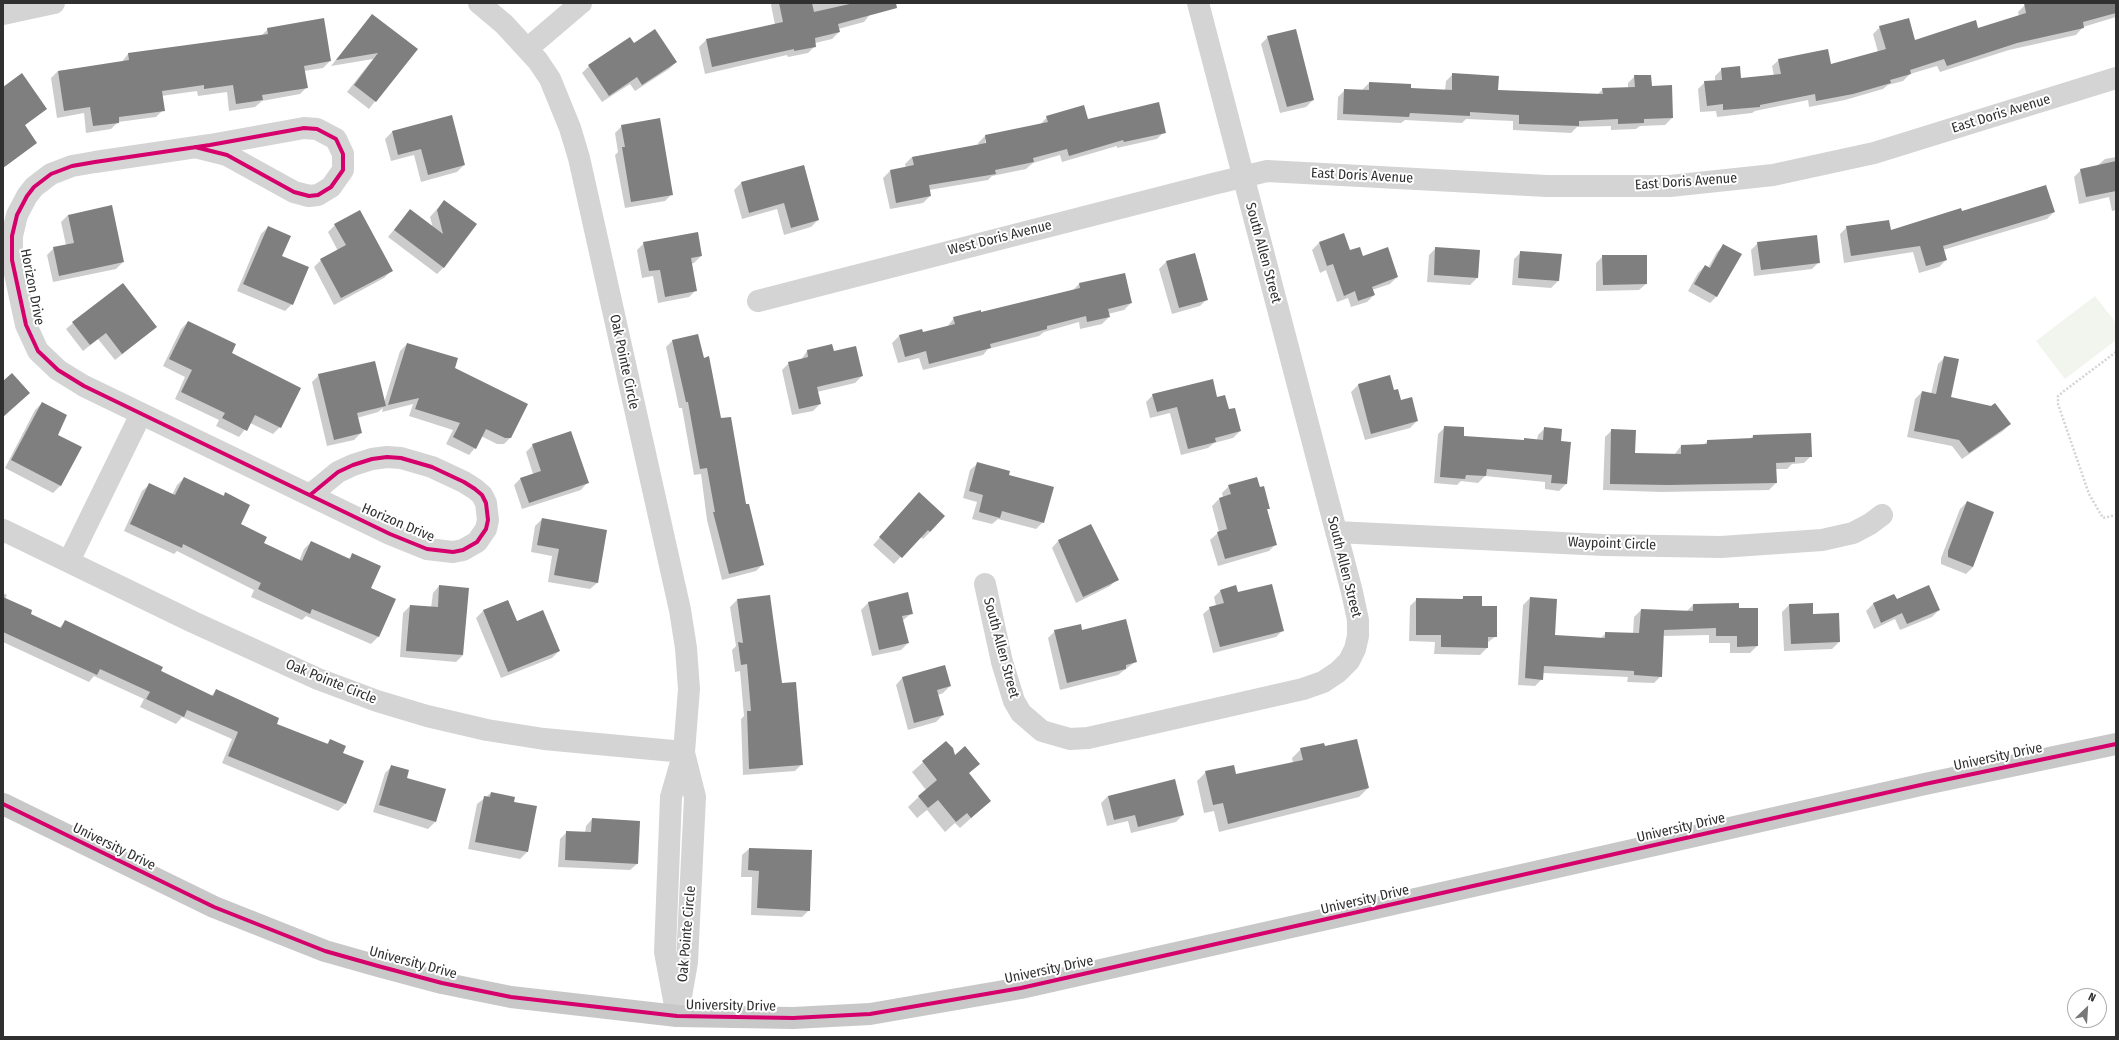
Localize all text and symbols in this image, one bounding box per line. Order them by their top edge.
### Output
street label: East Doris Avenue [1950,91,2052,137]
street label: East Doris Avenue [1311,165,1413,187]
street label: East Doris Avenue [1634,170,1738,194]
street label: South Allen Street [1241,201,1285,305]
street label: West Doris Avenue [946,217,1054,259]
street label: Horizon Drive [16,247,48,327]
street label: Oak Pointe Circle [606,313,642,411]
street label: Horizon Drive [359,500,437,546]
street label: South Allen Street [1323,515,1365,619]
street label: Waypoint Circle [1568,534,1656,554]
street label: South Allen Street [979,596,1023,700]
street label: Oak Pointe Circle [283,656,379,708]
street label: University Drive [1952,739,2044,775]
street label: University Drive [1635,810,1727,846]
street label: University Drive [70,820,158,874]
street label: University Drive [1319,882,1411,918]
street label: Oak Pointe Circle [674,885,700,983]
street label: University Drive [367,943,459,983]
street label: University Drive [1003,952,1095,988]
north arrow [2067,988,2107,1028]
text: N [2086,990,2098,1005]
street label: University Drive [686,997,776,1015]

